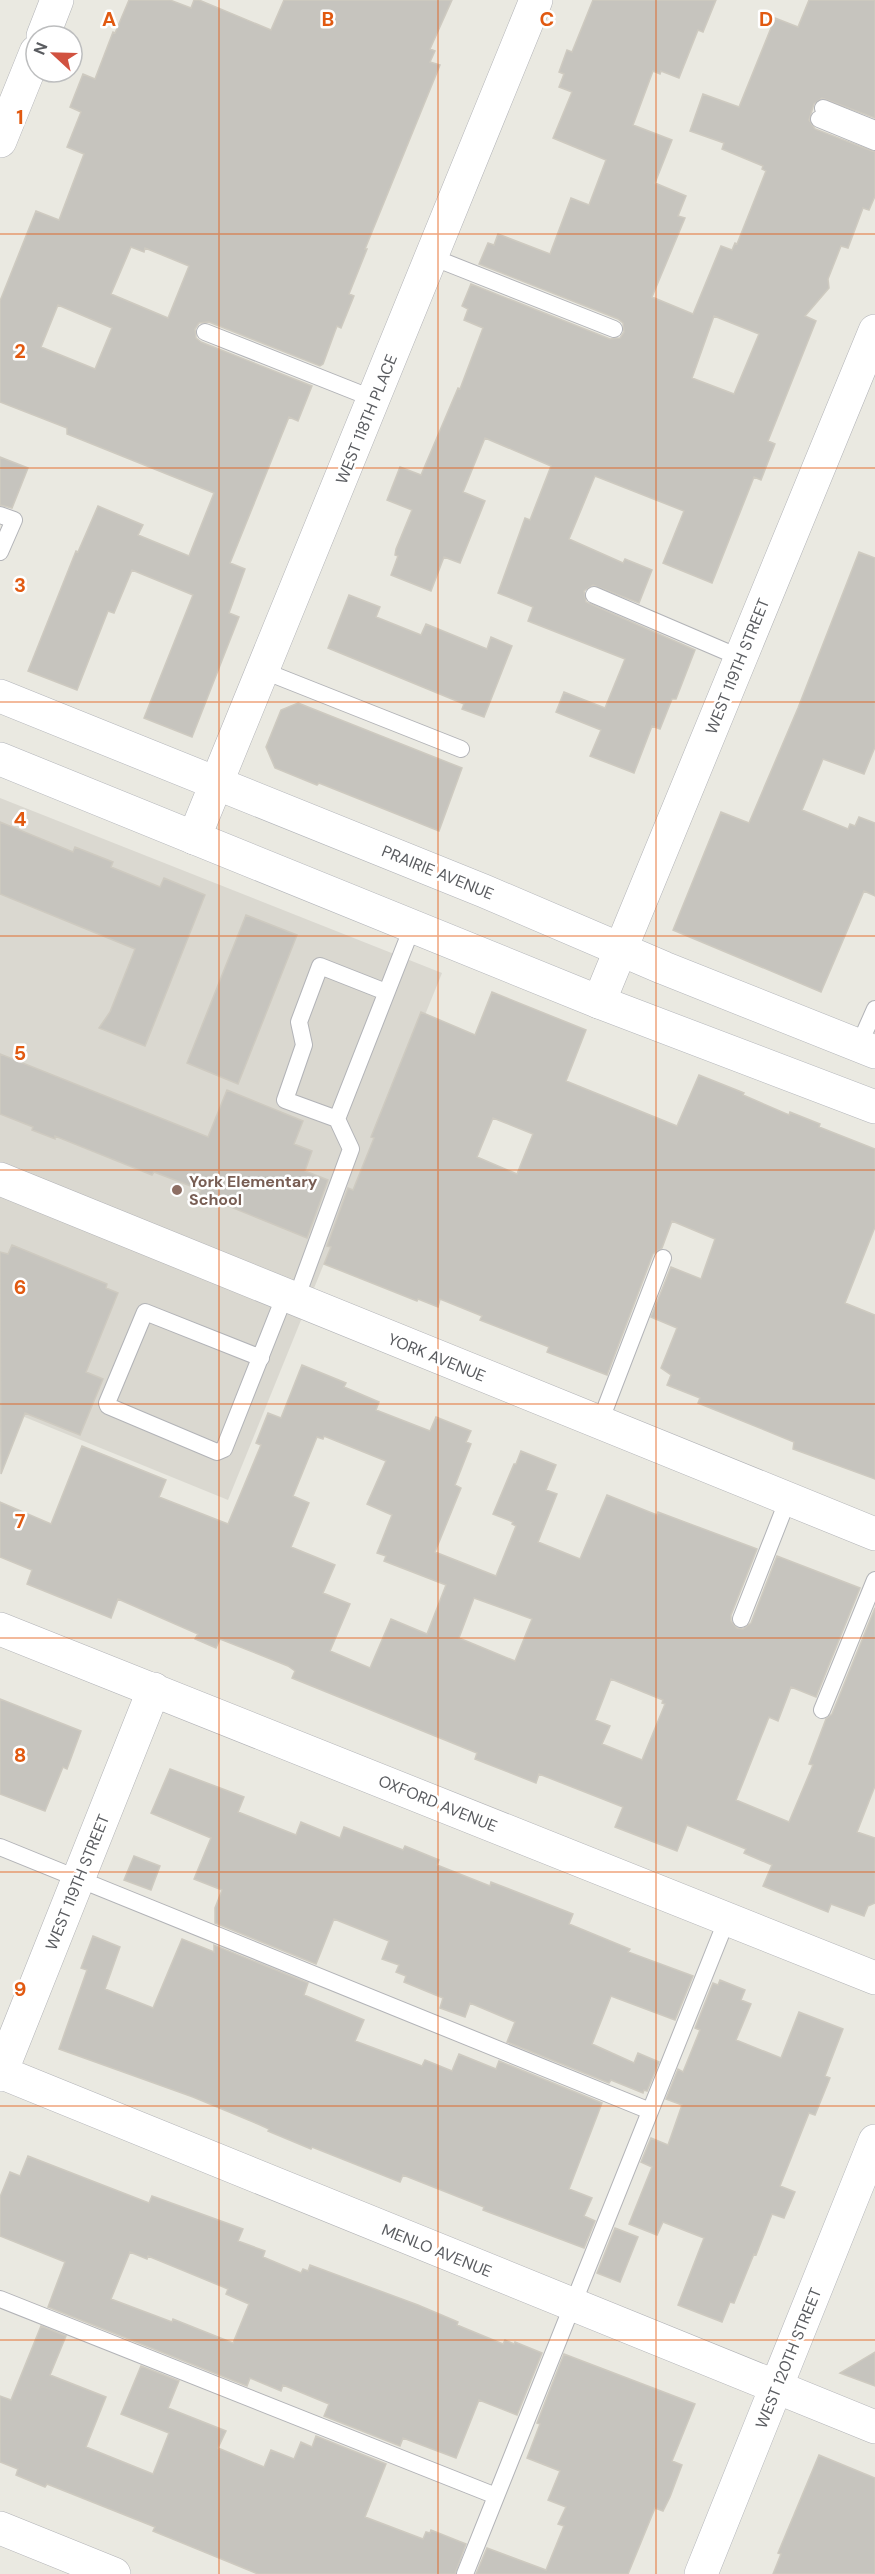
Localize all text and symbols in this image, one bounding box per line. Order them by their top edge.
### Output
text: A [102,6,116,32]
text: B [322,6,334,32]
text: C [540,6,554,32]
text: D [759,6,773,32]
north arrow [24,24,84,84]
text: N [29,39,52,58]
text: 1 [16,104,24,130]
text: 2 [14,338,26,364]
street label: WEST 118TH PLACE [331,351,402,487]
text: 3 [14,572,26,598]
street label: WEST 119TH STREET [701,595,774,737]
text: 4 [14,806,27,832]
street label: PRAIRIE AVENUE [379,840,497,905]
text: 5 [14,1040,26,1066]
place label: York Elementary School [189,1171,318,1210]
marker: York Elementary School [170,1183,184,1197]
text: 6 [14,1274,26,1300]
street label: YORK AVENUE [385,1328,489,1387]
text: 7 [15,1508,26,1534]
text: 8 [14,1742,26,1768]
street label: OXFORD AVENUE [375,1770,500,1837]
street label: WEST 119TH STREET [41,1811,114,1953]
text: 9 [14,1976,26,2002]
street label: MENLO AVENUE [379,2219,495,2282]
street label: WEST 120TH STREET [751,2285,826,2432]

